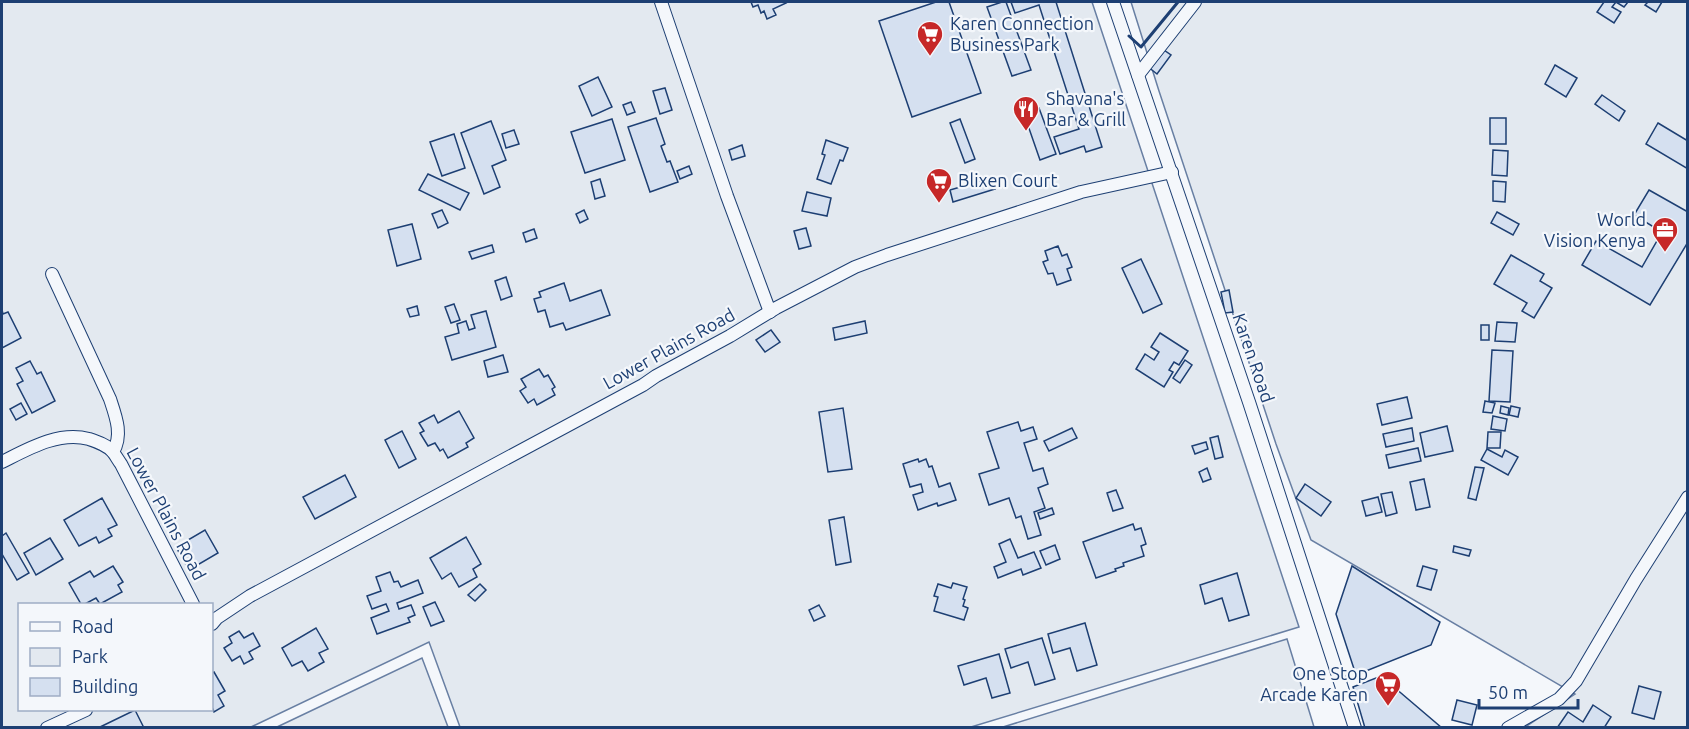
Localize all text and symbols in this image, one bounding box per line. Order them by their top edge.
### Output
place label: Karen Connection Business Park [950,13,1094,54]
supermarket icon: Karen Connection Business Park [915,19,945,57]
place label: Shavana's Bar & Grill [1046,88,1126,129]
restaurant icon: Shavana's Bar & Grill [1011,94,1041,132]
supermarket icon: Blixen Court [924,166,954,204]
place label: Blixen Court [958,170,1057,190]
place label: World Vision Kenya [1544,209,1646,250]
office icon: World Vision Kenya [1650,215,1680,253]
street label: Lower Plains Road [599,304,738,393]
street label: Karen Road [1229,311,1279,405]
street label: Lower Plains Road [123,444,210,583]
legend [18,603,213,711]
text: Road [72,616,114,636]
text: Park [72,646,108,666]
place label: One Stop Arcade Karen [1260,663,1368,704]
supermarket icon: One Stop Arcade Karen [1373,669,1403,707]
scale bar [1479,672,1578,710]
text: Building [72,676,138,696]
text: 50 m [1488,682,1528,702]

